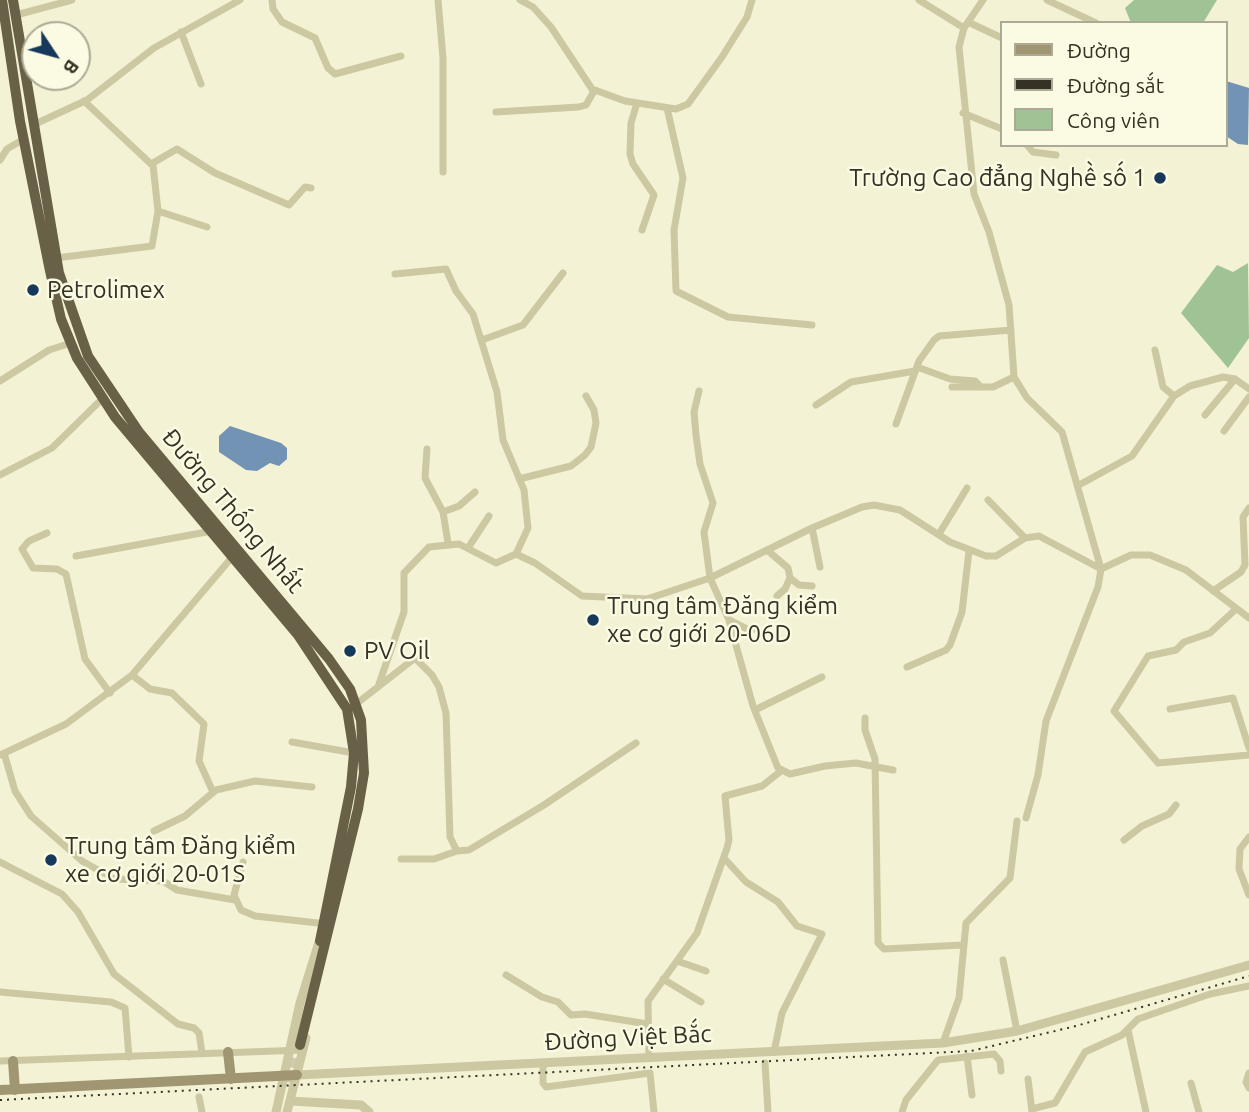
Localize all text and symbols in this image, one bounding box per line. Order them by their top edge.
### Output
north arrow [21,21,91,91]
legend [1000,21,1228,147]
text: Đường [1067,38,1131,62]
text: B [59,56,84,79]
text: Đường sắt [1067,73,1164,97]
text: Công viên [1067,108,1160,132]
place label: Trường Cao đẳng Nghề số 1 [849,164,1146,192]
marker: Trường Cao đẳng Nghề số 1 [1152,170,1168,186]
place label: Petrolimex [47,276,165,304]
marker: Petrolimex [25,282,41,298]
street label: Đường Thống Nhất [156,423,310,599]
place label: Trung tâm Đăng kiểm xe cơ giới 20-06D [607,592,838,648]
marker: Trung tâm Đăng kiểm xe cơ giới 20-06D [585,612,601,628]
place label: PV Oil [364,637,430,665]
marker: PV Oil [342,643,358,659]
place label: Trung tâm Đăng kiểm xe cơ giới 20-01S [65,832,296,888]
marker: Trung tâm Đăng kiểm xe cơ giới 20-01S [43,852,59,868]
street label: Đường Việt Bắc [544,1019,712,1057]

